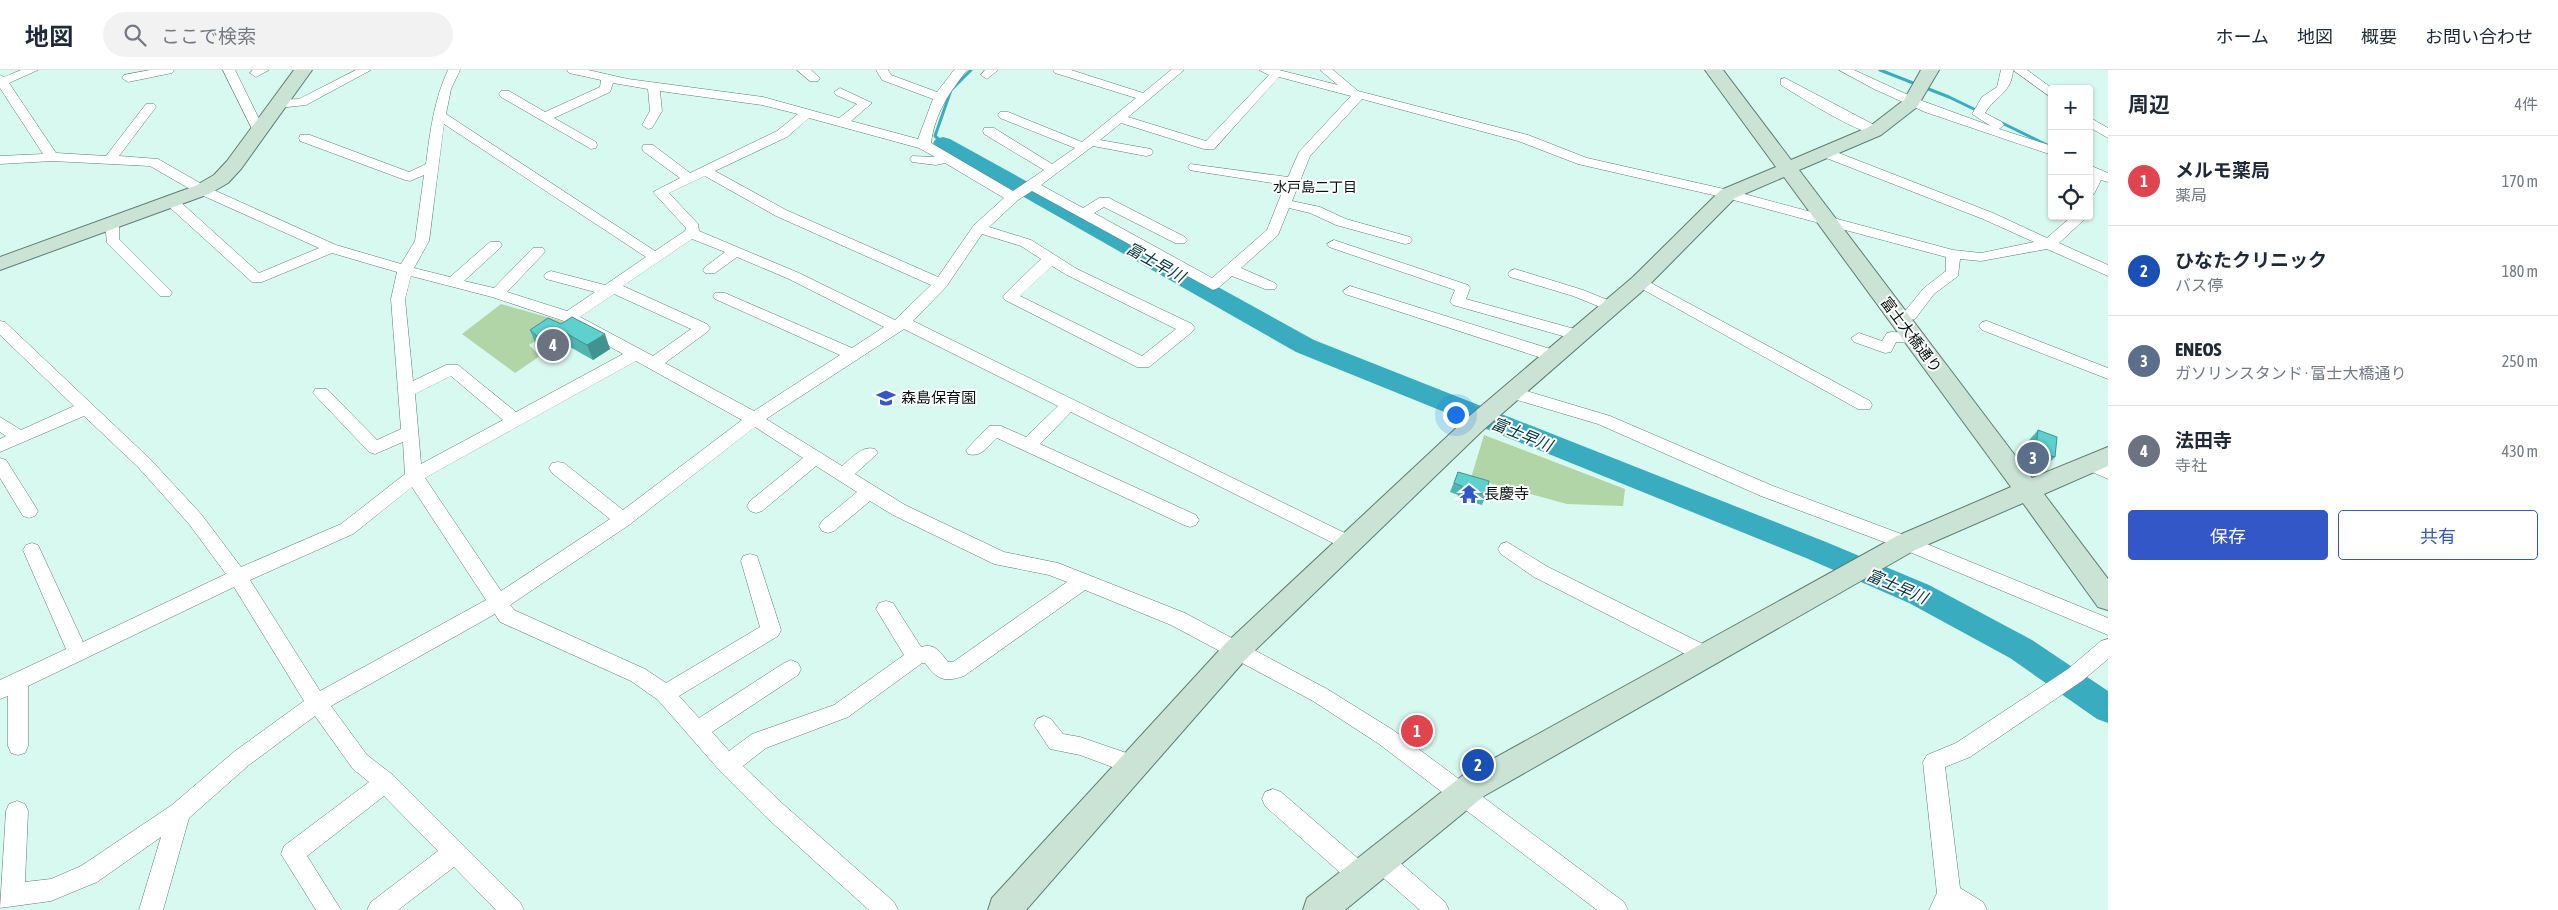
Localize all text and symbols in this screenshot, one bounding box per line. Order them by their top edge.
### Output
search box [103,12,453,57]
icon: search [121,21,149,49]
text: 地図 [25,23,73,50]
text: ここで検索 [161,25,256,47]
text: ホーム [2216,26,2269,47]
text: 地図 [2297,26,2333,47]
text: 概要 [2361,26,2397,47]
text: お問い合わせ [2425,26,2533,47]
map controls [2048,85,2093,220]
button: + [2048,85,2093,130]
text: 周辺 [2128,92,2170,116]
text: 4件 [2514,95,2538,113]
button: − [2048,130,2093,175]
text: メルモ薬局 [2175,159,2270,181]
text: 1 [2140,172,2148,190]
text: 170 m [2502,172,2538,190]
button: locate [2048,175,2093,220]
district label: 水戸島二丁目 [1273,179,1357,195]
text: 薬局 [2175,186,2207,204]
water label: 富士早川 [1124,239,1190,286]
text: ひなたクリニック [2175,249,2327,271]
text: 2 [2140,262,2148,280]
text: 180 m [2502,262,2538,280]
text: バス停 [2175,276,2223,294]
street label: 富士大橋通り [1878,294,1945,376]
pin: 4 [537,326,569,364]
text: ENEOS [2175,338,2221,360]
text: 3 [2140,352,2148,370]
text: 250 m [2502,352,2538,370]
text: ガソリンスタンド · 富士大橋通り [2175,364,2407,382]
school or university icon: 森島保育園 [875,387,897,409]
place label: 森島保育園 [901,389,976,406]
your location [1443,402,1469,428]
water label: 富士早川 [1489,414,1557,455]
text: 法田寺 [2175,429,2232,451]
pin: 3 [2017,439,2049,477]
text: 4 [2140,442,2148,460]
text: 430 m [2502,442,2538,460]
text: 寺社 [2175,456,2207,474]
temple icon: 長慶寺 [1458,483,1480,505]
place label: 長慶寺 [1484,485,1529,502]
button: 保存 [2128,510,2328,560]
button: 共有 [2338,510,2538,560]
water label: 富士早川 [1864,565,1932,608]
pin: 1 [1401,712,1433,750]
pin: 2 [1462,746,1494,784]

